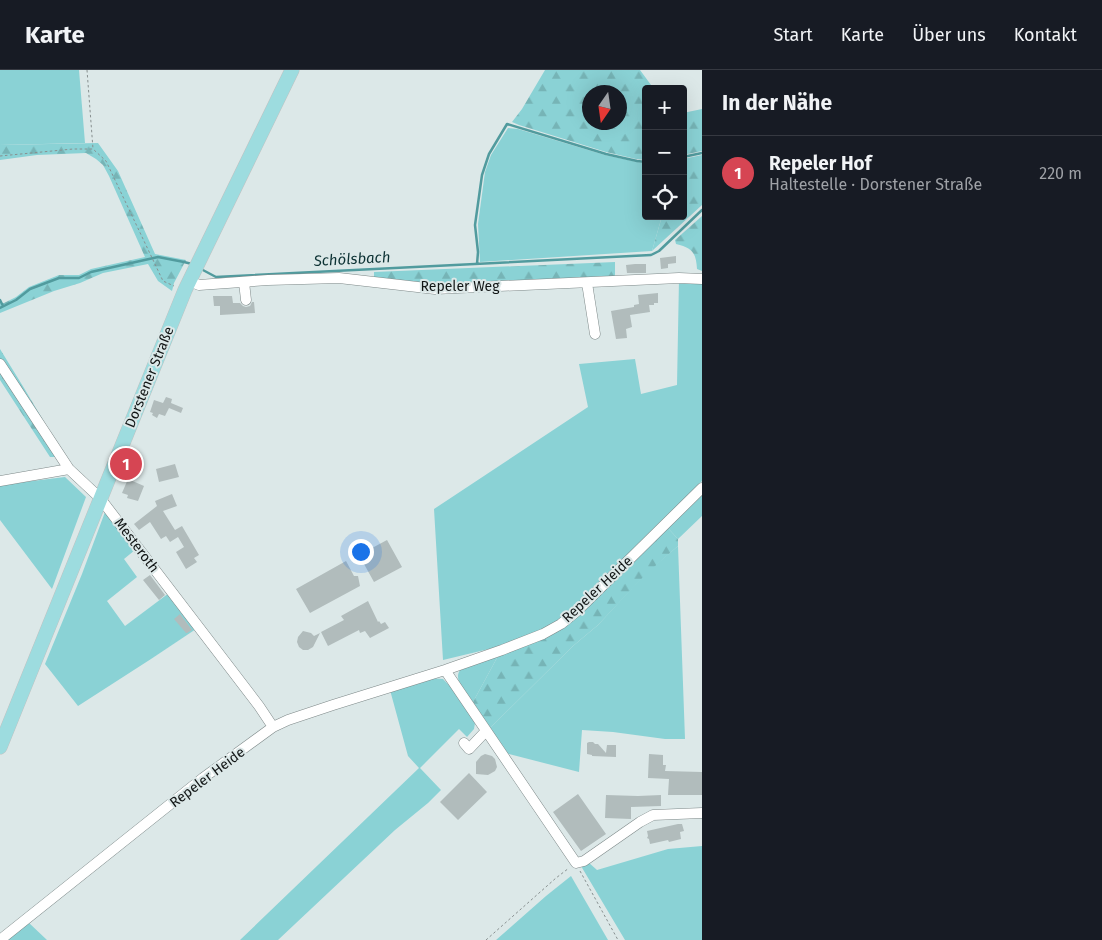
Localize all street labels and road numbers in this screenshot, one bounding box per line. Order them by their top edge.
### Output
street label: Repeler Weg [421,278,500,295]
street label: Dorstener Straße [121,324,177,430]
street label: Mesteroth [111,515,163,576]
street label: Repeler Heide [559,553,636,626]
street label: Repeler Heide [166,744,248,811]

